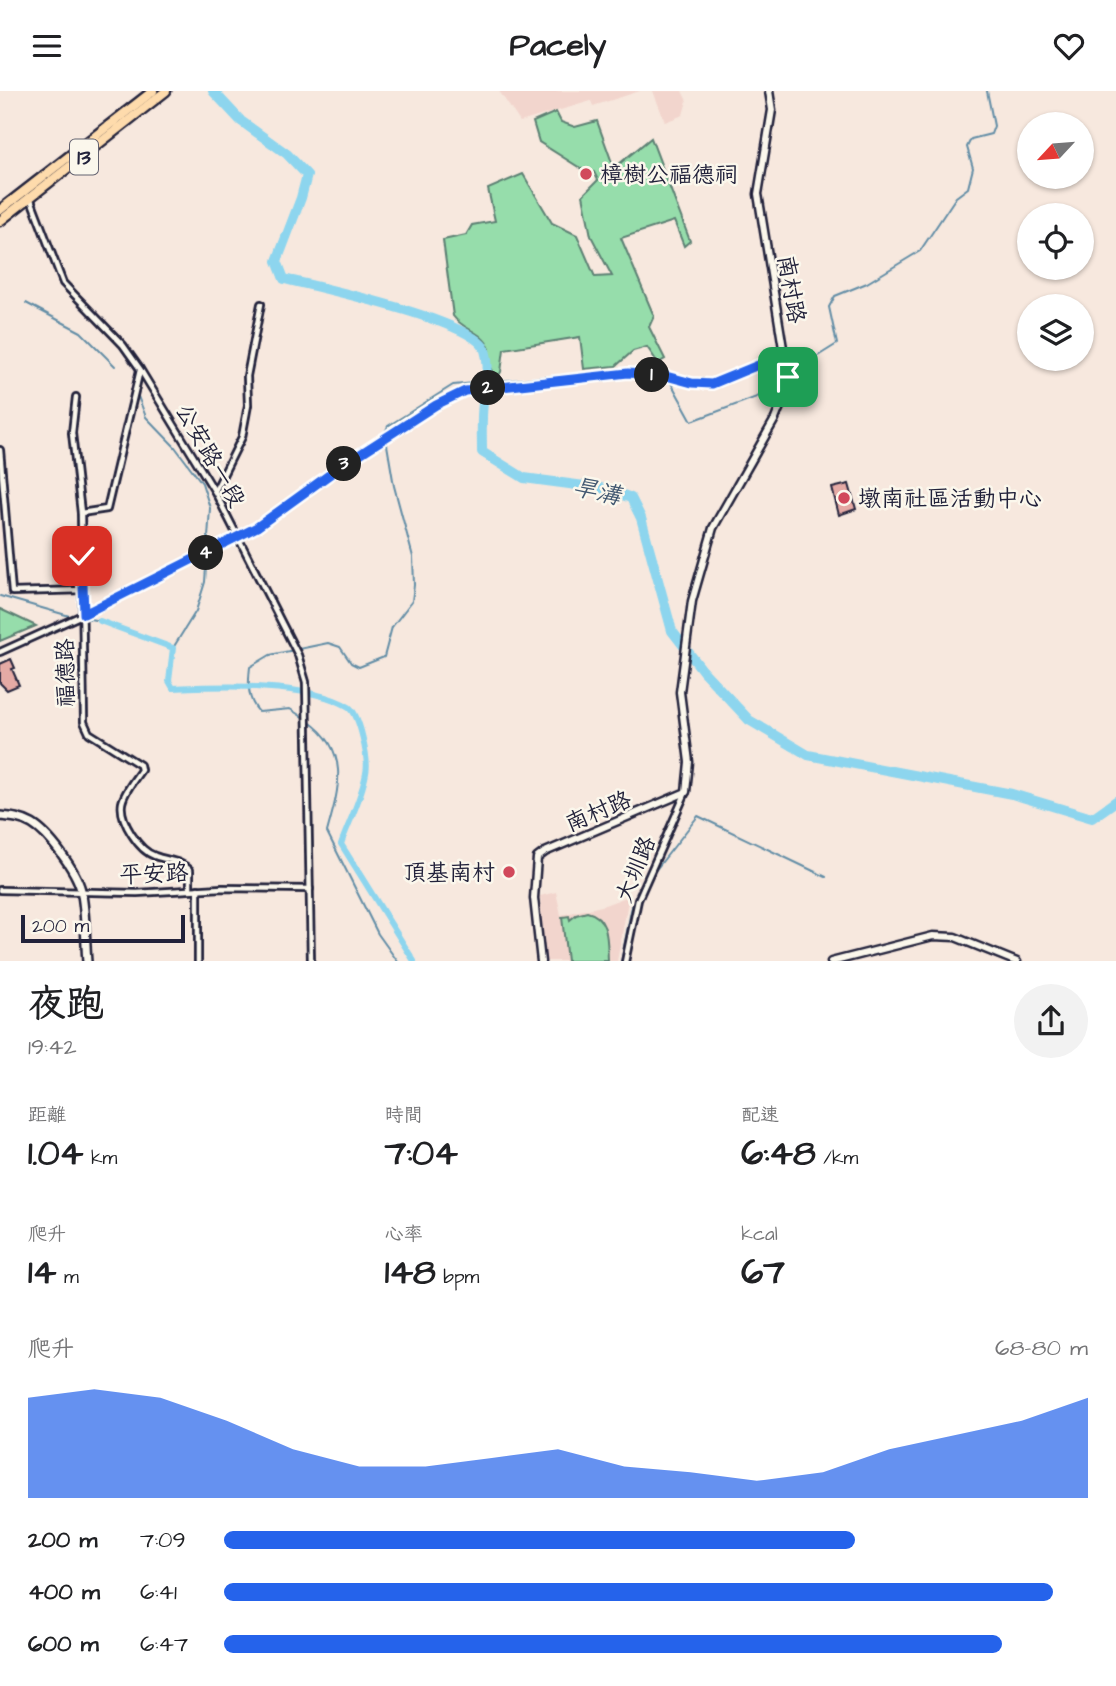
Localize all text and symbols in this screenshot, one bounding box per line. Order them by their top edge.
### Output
text: Pacely [510,23,606,68]
icon: menu [28,27,66,65]
icon: heart [1050,27,1088,65]
north arrow [1017,112,1094,189]
map controls [1017,112,1094,371]
road number: 13 [70,139,98,175]
place label: 樟樹公福德祠 [600,159,738,191]
marker: 樟樹公福德祠 [578,166,594,182]
button: locate [1017,203,1094,280]
street label: 南村路 [769,252,813,326]
button: layers [1017,294,1094,371]
pin [758,347,818,407]
pin: 1 [634,357,670,393]
icon: arrive [769,358,807,396]
text: 1 [650,361,653,388]
pin: 2 [470,371,505,405]
text: 2 [482,374,493,401]
street label: 公安路一段 [168,398,253,513]
pin: 3 [326,447,362,481]
text: 3 [339,450,348,477]
water label: 旱溝 [570,470,626,514]
place label: 墩南社區活動中心 [858,483,1042,515]
marker: 墩南社區活動中心 [836,490,852,506]
pin [52,526,112,586]
pin: 4 [188,535,224,571]
icon: check [63,537,101,575]
text: 4 [199,539,212,566]
street label: 福德路 [49,638,83,708]
street label: 南村路 [560,784,636,840]
street label: 大圳路 [608,831,664,907]
street label: 平安路 [119,857,189,891]
place label: 頂基南村 [403,857,495,889]
marker: 頂基南村 [501,864,517,880]
scale bar [21,913,186,944]
text: 200 m [32,913,89,940]
text: 夜跑 [28,979,104,1031]
button: share [1014,984,1088,1058]
text: 19:42 [28,1031,77,1063]
text: 距離 [28,1102,66,1129]
text: 時間 [385,1102,423,1129]
text: 配速 [741,1102,779,1129]
text: 1.04 [28,1129,83,1178]
text: 7:04 [385,1129,458,1178]
text: 6:48 [741,1129,816,1178]
text: km [83,1145,117,1172]
text: /km [816,1145,858,1172]
text: 爬升 [28,1221,66,1248]
text: 心率 [385,1221,423,1248]
text: kcal [741,1221,778,1248]
text: 14 [28,1248,56,1297]
text: 148 [385,1248,436,1297]
text: 67 [741,1248,785,1297]
text: m [56,1264,79,1291]
text: bpm [436,1264,479,1291]
text: 68–80 m [995,1332,1088,1364]
text: 爬升 [28,1333,74,1365]
text: 200 m [28,1524,97,1556]
text: 7:09 [140,1524,186,1556]
text: 400 m [28,1576,100,1608]
text: 6:41 [140,1576,177,1608]
text: 600 m [28,1628,99,1660]
text: 6:47 [140,1628,188,1660]

